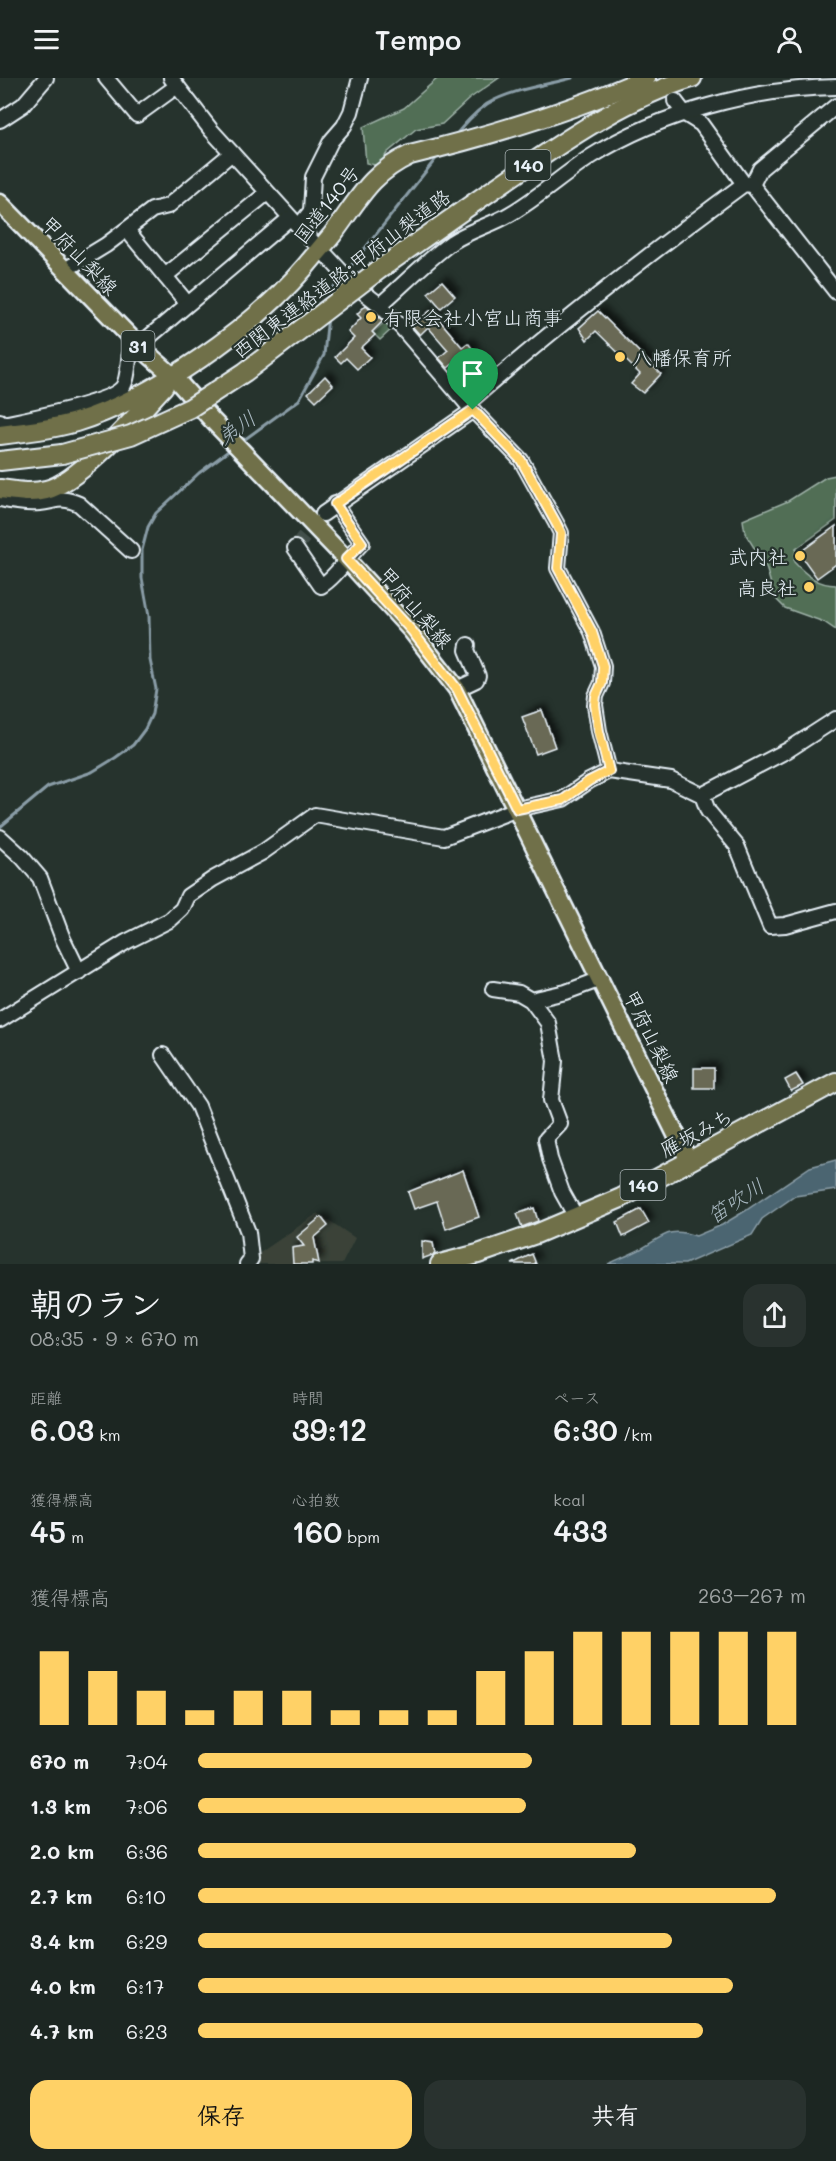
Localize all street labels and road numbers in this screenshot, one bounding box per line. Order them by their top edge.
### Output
road number: 140 [506,150,550,180]
street label: 国道140号 [287,159,365,249]
street label: 西関東連絡道路;甲府山梨道路 [227,182,455,364]
street label: 甲府山梨線 [36,210,124,300]
road number: 31 [122,331,154,361]
street label: 甲府山梨線 [373,561,459,653]
street label: 甲府山梨線 [618,985,686,1087]
street label: 雁坂みち [655,1102,737,1162]
road number: 140 [620,1170,666,1200]

